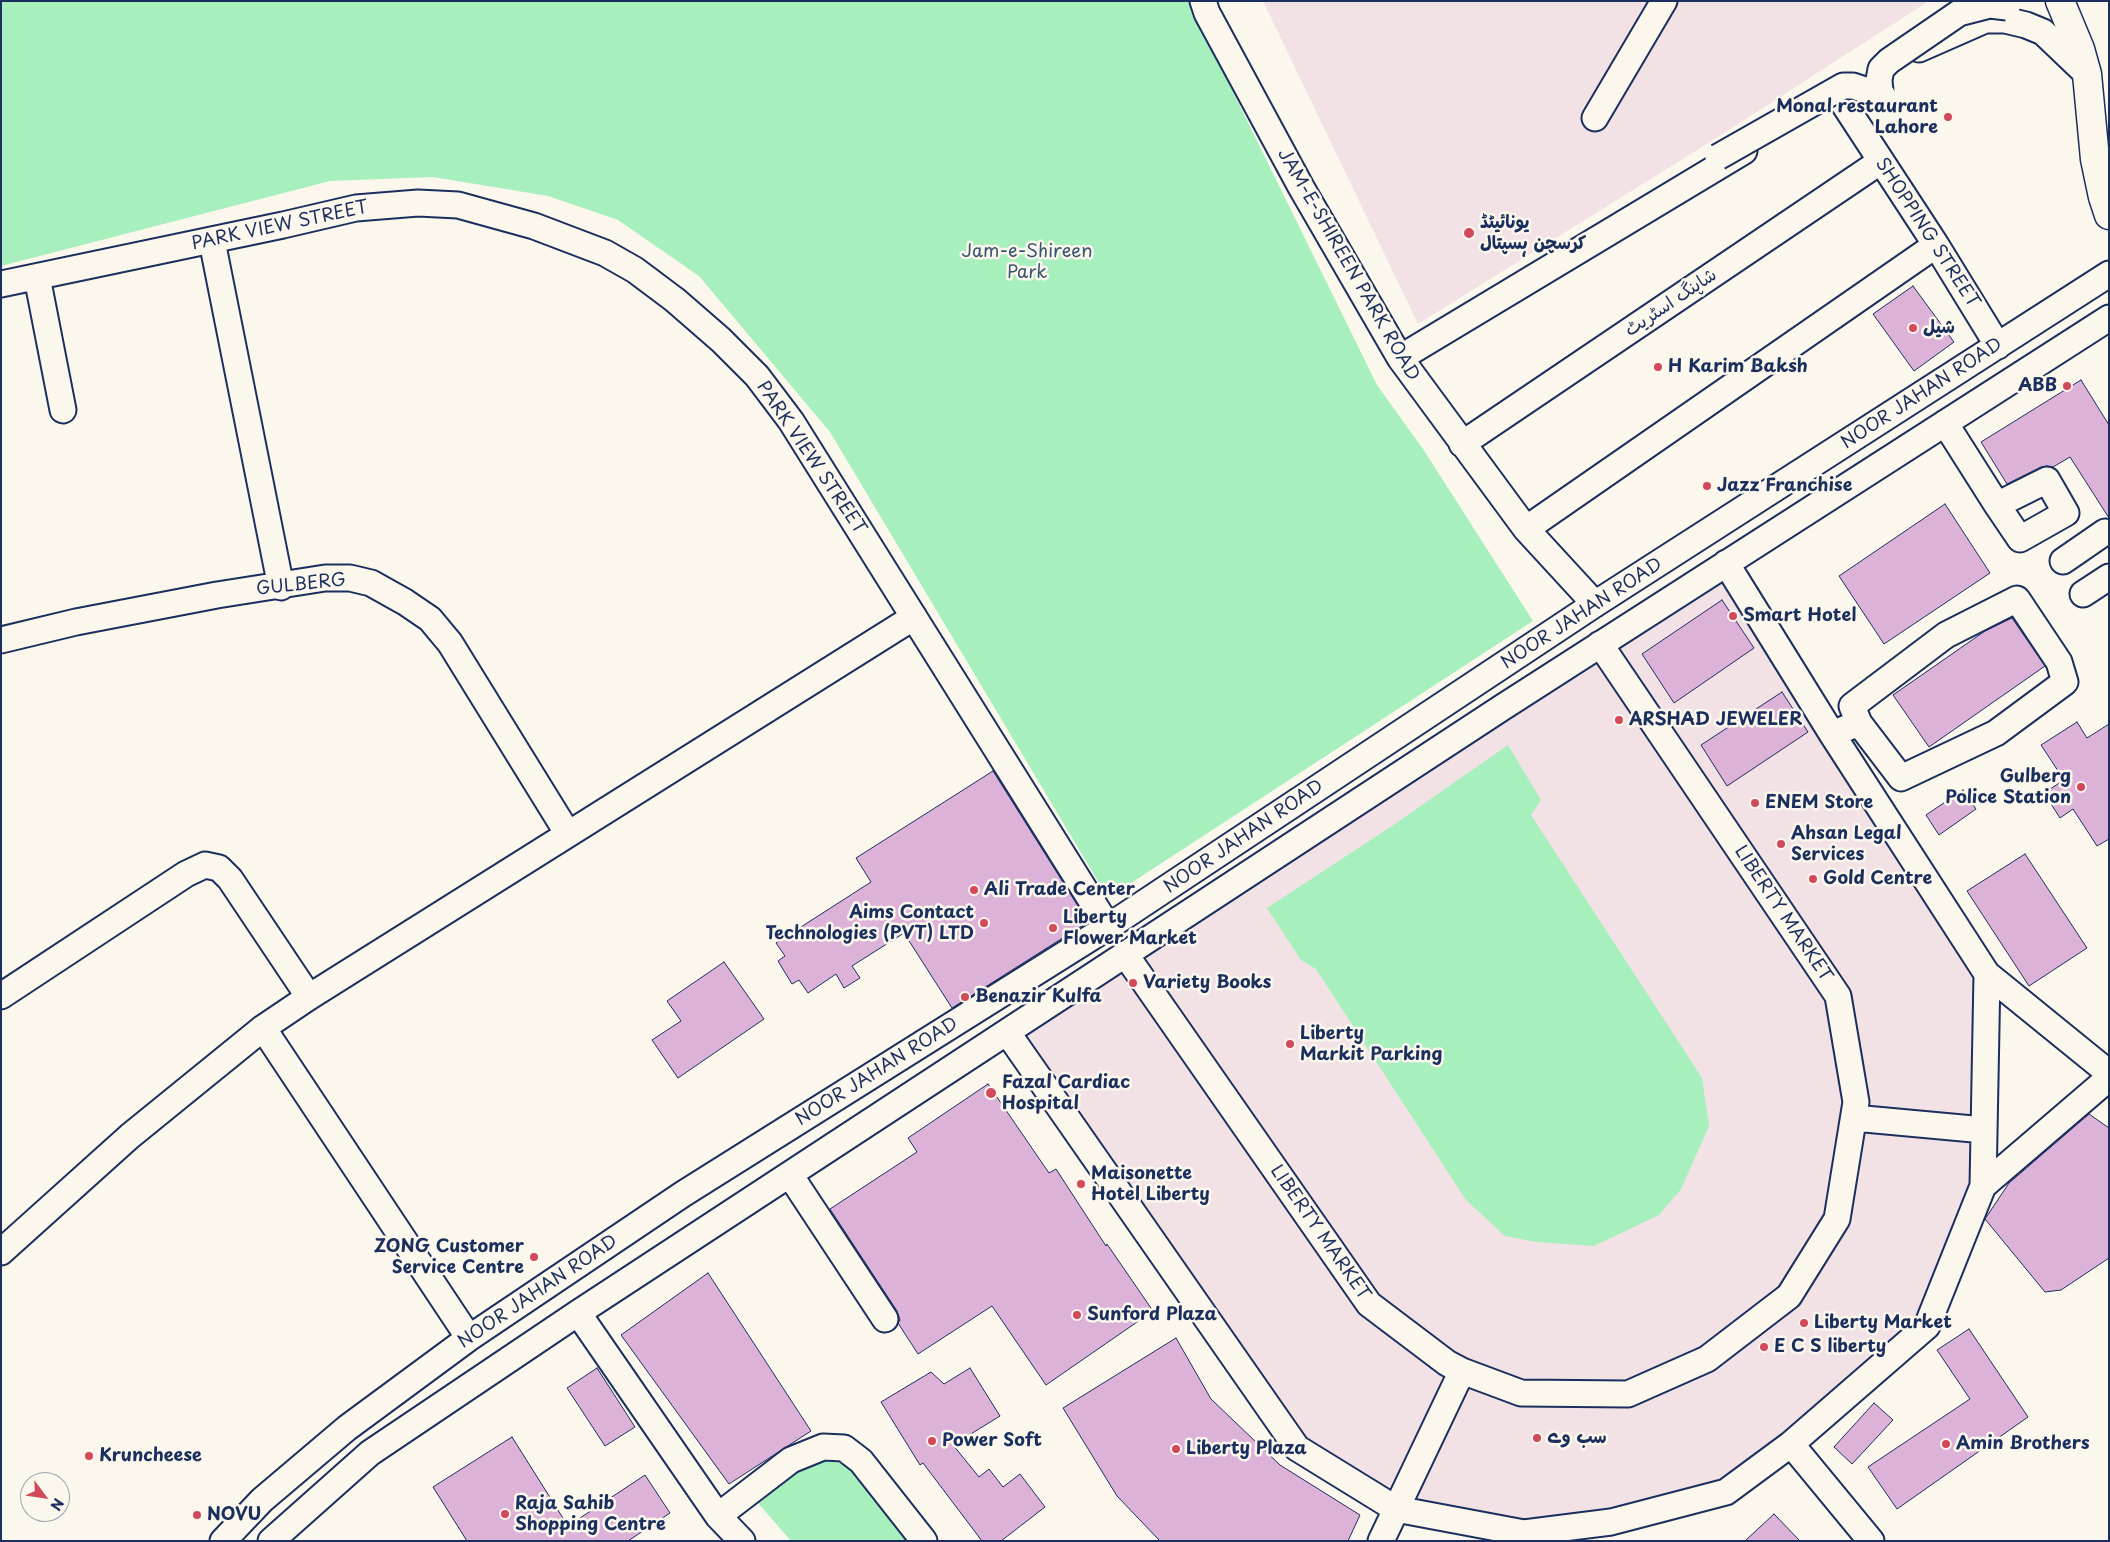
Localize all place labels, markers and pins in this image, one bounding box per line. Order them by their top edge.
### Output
place label: Monal restaurant Lahore [1776,96,1938,138]
marker: Monal restaurant Lahore [1942,111,1954,123]
place label: یونائیٹڈ کرسچن ہسپتال [1480,212,1586,254]
marker: یونائیٹڈ کرسچن ہسپتال [1462,226,1476,240]
place label: شیل [1923,317,1955,339]
marker: شیل [1907,322,1919,334]
place label: H Karim Baksh [1668,356,1808,378]
marker: H Karim Baksh [1652,361,1664,373]
place label: ABB [2018,375,2057,397]
marker: ABB [2061,380,2073,392]
place label: Jazz Franchise [1717,475,1852,497]
marker: Jazz Franchise [1701,480,1713,492]
place label: Smart Hotel [1743,605,1856,627]
marker: Smart Hotel [1727,610,1739,622]
place label: ARSHAD JEWELER [1629,709,1803,731]
marker: ARSHAD JEWELER [1613,714,1625,726]
place label: Gulberg Police Station [1945,766,2071,809]
marker: Gulberg Police Station [2075,781,2087,793]
place label: ENEM Store [1765,792,1873,814]
marker: ENEM Store [1749,797,1761,809]
place label: Ahsan Legal Services [1791,823,1901,866]
marker: Ahsan Legal Services [1775,838,1787,850]
place label: Gold Centre [1823,868,1932,890]
marker: Gold Centre [1807,873,1819,885]
place label: Ali Trade Center [984,879,1135,901]
marker: Ali Trade Center [968,884,980,896]
place label: Aims Contact Technologies (PVT) LTD [765,902,974,944]
place label: Liberty Flower Market [1063,907,1197,950]
marker: Aims Contact Technologies (PVT) LTD [978,917,990,929]
marker: Liberty Flower Market [1047,922,1059,934]
place label: Variety Books [1143,972,1271,994]
marker: Variety Books [1127,977,1139,989]
place label: Benazir Kulfa [975,986,1102,1008]
marker: Benazir Kulfa [959,991,971,1003]
place label: Liberty Markit Parking [1300,1023,1442,1066]
marker: Liberty Markit Parking [1284,1038,1296,1050]
place label: Fazal Cardiac Hospital [1002,1072,1130,1114]
marker: Fazal Cardiac Hospital [984,1086,998,1100]
place label: Maisonette Hotel Liberty [1091,1163,1210,1206]
marker: Maisonette Hotel Liberty [1075,1178,1087,1190]
place label: ZONG Customer Service Centre [374,1236,524,1278]
marker: ZONG Customer Service Centre [528,1251,540,1263]
place label: Sunford Plaza [1087,1304,1217,1326]
marker: Sunford Plaza [1071,1309,1083,1321]
place label: Liberty Market [1814,1312,1952,1334]
marker: Liberty Market [1798,1317,1810,1329]
place label: E C S liberty [1774,1336,1886,1358]
marker: E C S liberty [1758,1341,1770,1353]
place label: سب وے [1547,1427,1607,1449]
place label: Power Soft [942,1430,1042,1452]
marker: سب وے [1531,1432,1543,1444]
place label: Amin Brothers [1956,1433,2089,1455]
marker: Power Soft [926,1435,938,1447]
place label: Liberty Plaza [1186,1438,1307,1460]
marker: Amin Brothers [1940,1438,1952,1450]
marker: Liberty Plaza [1170,1443,1182,1455]
place label: Kruncheese [99,1445,202,1467]
marker: Kruncheese [83,1450,95,1462]
place label: Raja Sahib Shopping Centre [515,1493,666,1536]
place label: NOVU [207,1504,261,1526]
marker: Raja Sahib Shopping Centre [499,1508,511,1520]
marker: NOVU [191,1509,203,1521]

